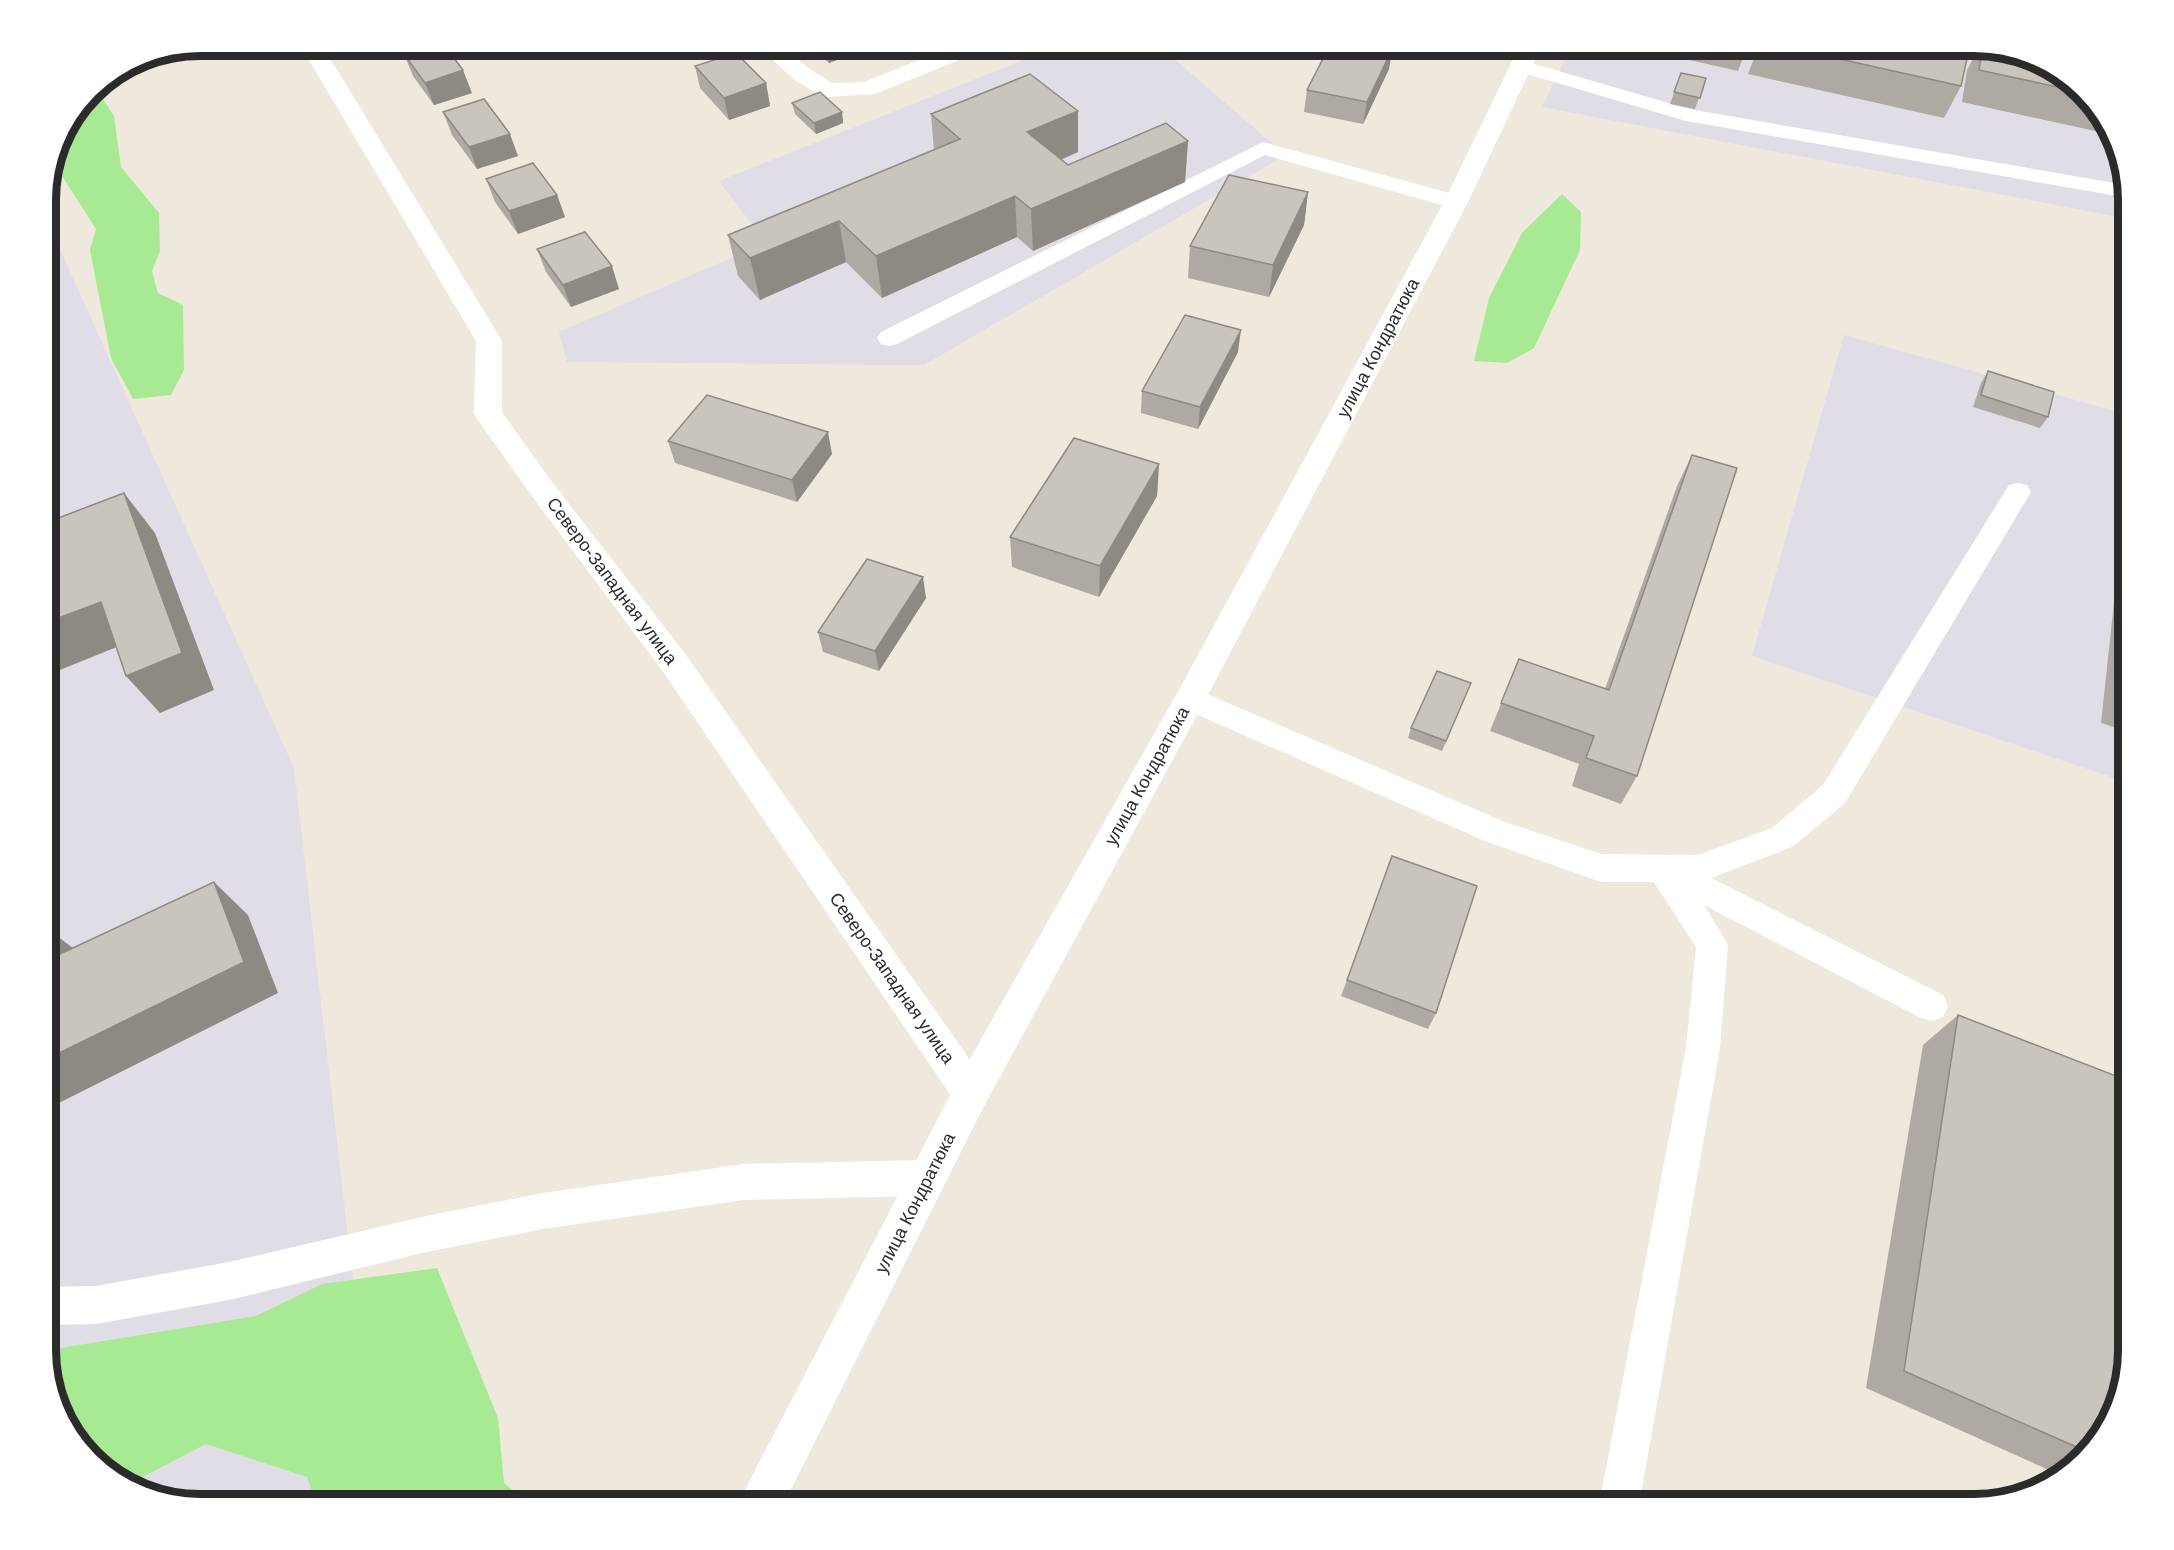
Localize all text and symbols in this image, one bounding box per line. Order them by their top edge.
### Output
street label: улица Кондратюка [1333,274,1424,421]
street label: Северо-Западная улица [543,494,682,669]
street label: улица Кондратюка [1101,702,1194,849]
street label: Северо-Западная улица [825,889,959,1068]
street label: улица Кондратюка [871,1128,960,1277]

